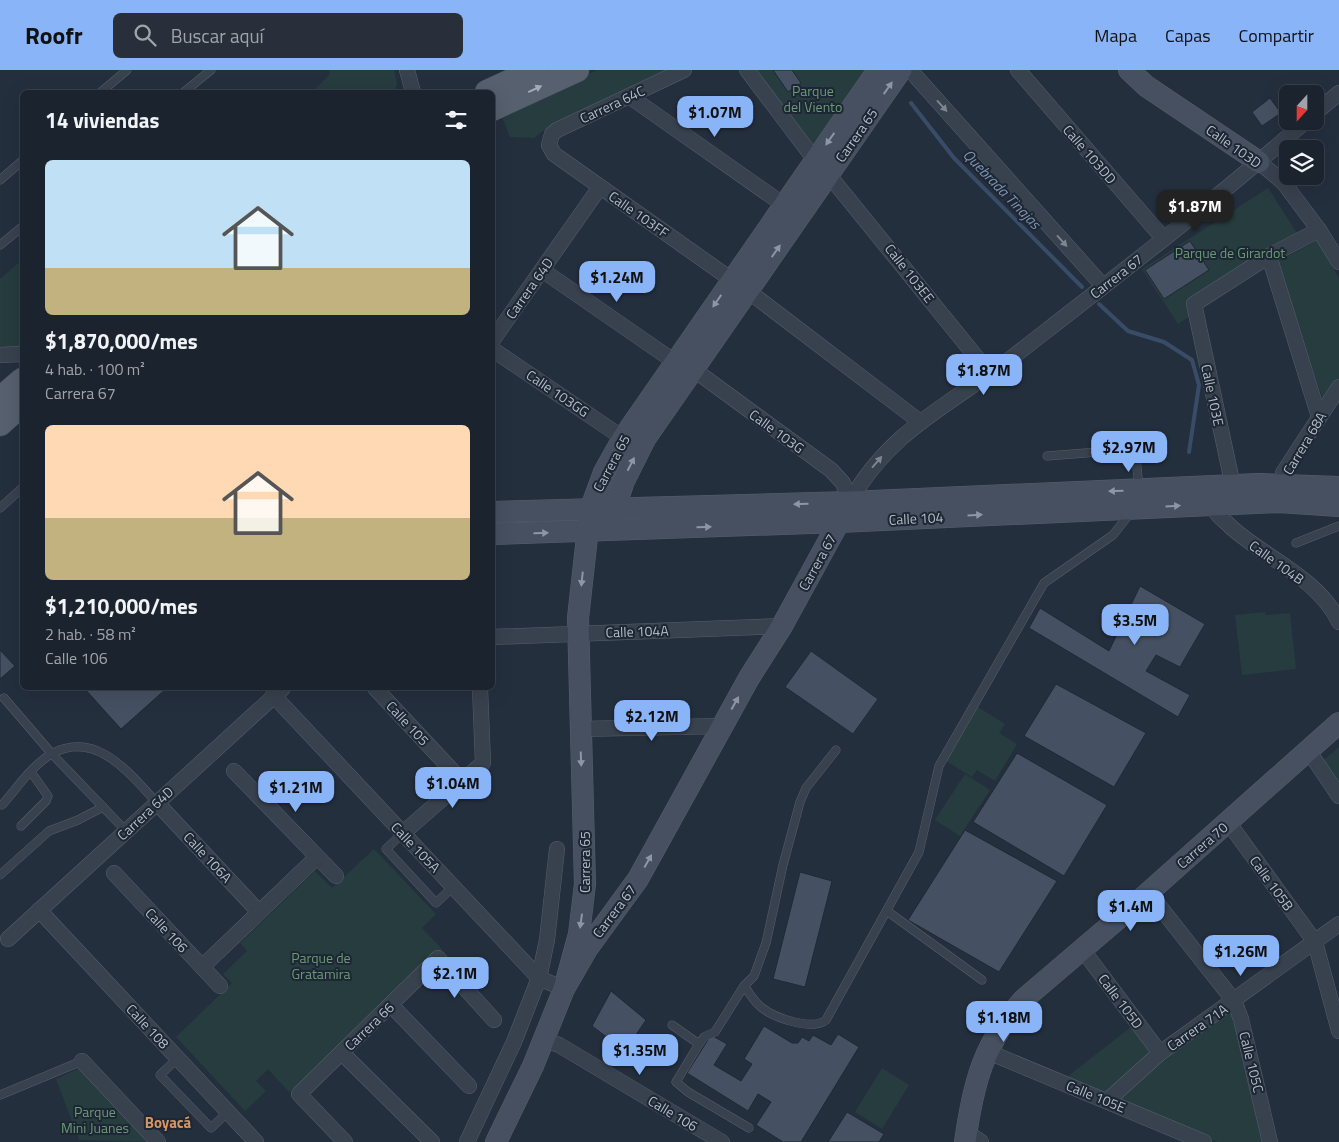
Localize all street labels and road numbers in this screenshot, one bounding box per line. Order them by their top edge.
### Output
street label: Carrera 64C [576,80,648,128]
street label: Carrera 65 [830,104,882,166]
street label: Calle 103D [1202,119,1266,173]
street label: Calle 103DD [1058,120,1122,188]
street label: Calle 103FF [605,185,673,243]
street label: Calle 103EE [880,239,940,307]
street label: Carrera 67 [1085,249,1147,303]
street label: Carrera 64D [500,253,558,323]
street label: Calle 103E [1196,362,1230,428]
street label: Calle 103GG [522,364,594,422]
street label: Calle 103G [745,404,809,458]
street label: Carrera 68A [1277,407,1331,479]
street label: Carrera 65 [587,431,635,495]
street label: Calle 104 [888,506,944,530]
street label: Carrera 67 [793,530,841,594]
street label: Calle 104B [1245,535,1309,589]
street label: Calle 104A [605,619,670,643]
street label: Calle 105 [382,696,434,750]
street label: Carrera 64D [112,781,178,845]
street label: Calle 105A [387,817,446,877]
street label: Carrera 70 [1172,817,1232,873]
street label: Calle 106A [179,827,238,888]
street label: Carrera 65 [574,831,595,893]
street label: Calle 105B [1245,851,1299,915]
street label: Carrera 67 [587,880,641,942]
street label: Calle 106 [141,903,193,957]
street label: Calle 105D [1093,969,1149,1033]
street label: Carrera 66 [339,997,399,1055]
street label: Carrera 71A [1162,998,1232,1056]
street label: Calle 108 [122,999,174,1053]
street label: Calle 105C [1234,1029,1270,1095]
street label: Calle 105E [1063,1075,1129,1118]
street label: Calle 106 [644,1090,702,1136]

